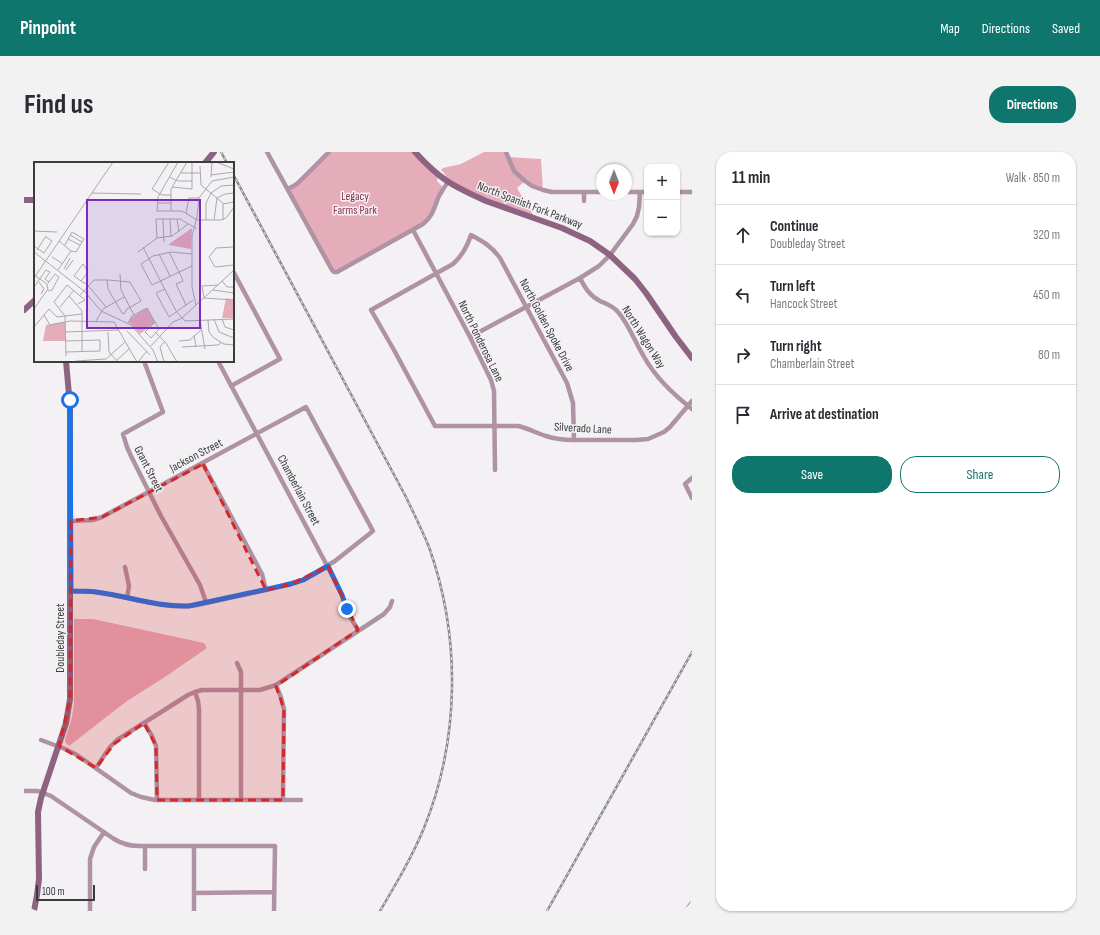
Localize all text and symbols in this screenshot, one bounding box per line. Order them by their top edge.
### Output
text: Pinpoint [20,17,76,40]
text: Map [940,20,960,37]
text: Directions [982,20,1030,37]
text: Saved [1052,20,1080,37]
button: Directions [989,86,1076,123]
text: Find us [24,88,93,121]
inset map [34,162,234,362]
north arrow [596,164,632,200]
map controls [644,164,680,236]
button: + [644,164,680,200]
text: 11 min [732,168,770,188]
text: Walk · 850 m [1006,170,1060,186]
street label: North Spanish Fork Parkway [475,178,585,233]
park label: Legacy Farms Park [333,189,377,218]
button: − [644,200,680,236]
text: Continue [770,217,819,236]
icon: ahead [732,224,754,246]
text: 320 m [1033,227,1060,243]
text: Doubleday Street [770,236,845,252]
street label: North Golden Spoke Drive [516,276,577,374]
text: Turn left [770,277,815,296]
icon: left [732,284,754,306]
text: 450 m [1033,287,1060,303]
text: Hancock Street [770,296,837,312]
street label: North Ponderosa Lane [454,298,507,384]
street label: North Wagon Way [618,303,669,372]
text: Turn right [770,337,822,356]
icon: right [732,344,754,366]
text: 80 m [1038,347,1060,363]
text: Chamberlain Street [770,356,854,372]
route start [61,391,79,409]
icon: arrive [732,404,754,426]
text: Arrive at destination [770,405,879,424]
street label: Silverado Lane [554,419,612,438]
street label: Jackson Street [166,435,226,476]
street label: Grant Street [131,444,167,495]
street label: Chamberlain Street [274,452,324,528]
button: Save [732,456,892,493]
button: Share [900,456,1060,493]
route end [338,600,356,618]
street label: Doubleday Street [53,603,68,673]
scale bar [36,883,95,902]
text: 100 m [42,885,64,898]

